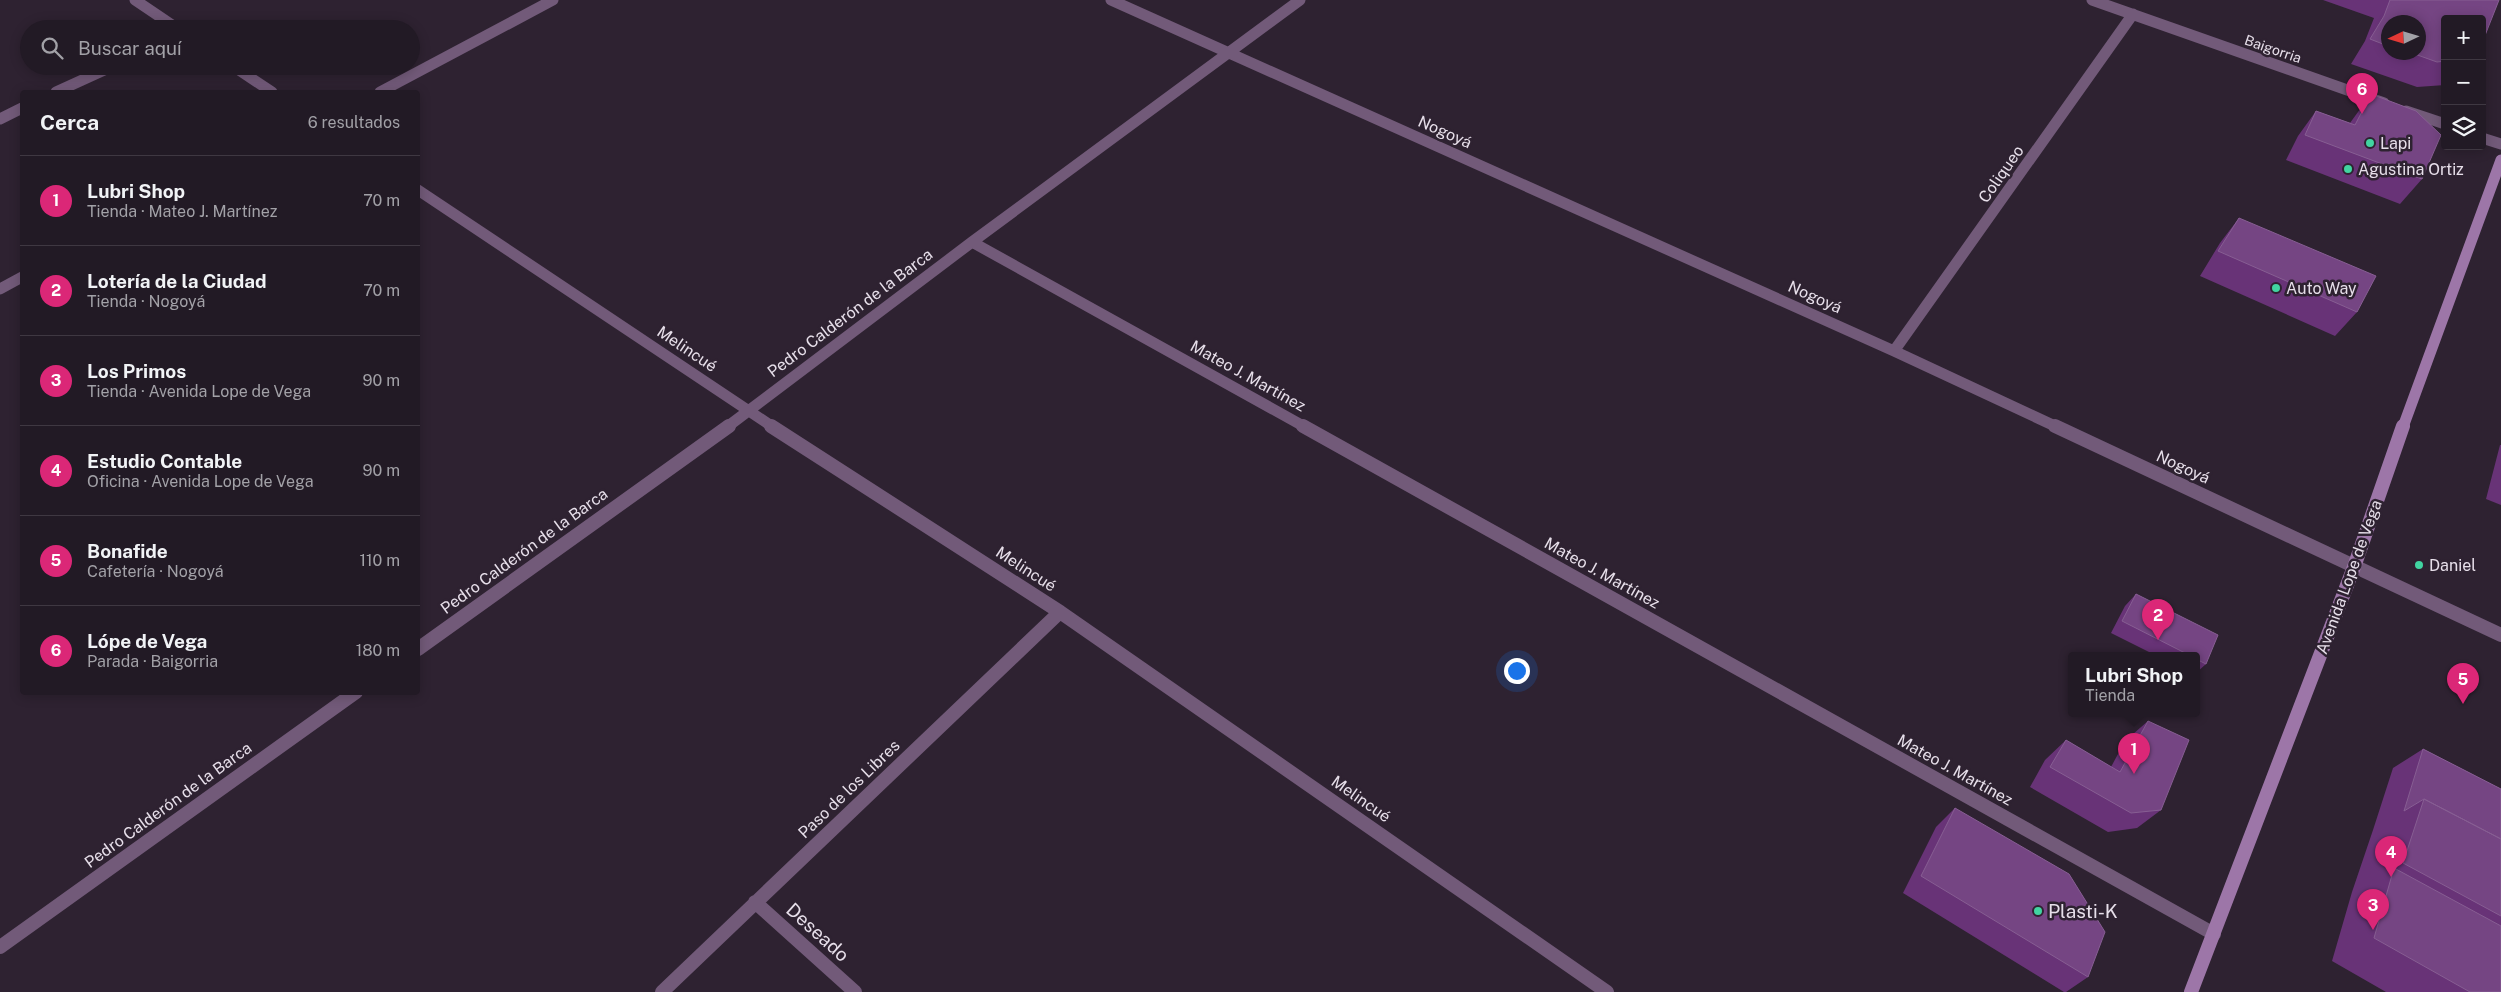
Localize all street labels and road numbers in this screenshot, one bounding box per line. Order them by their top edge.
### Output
street label: Baigorria [2242,32,2304,66]
street label: Nogoyá [1415,112,1475,152]
street label: Coliqueo [1974,142,2028,206]
street label: Pedro Calderón de la Barca [764,245,936,381]
street label: Nogoyá [1785,277,1845,317]
street label: Melincué [653,322,721,376]
street label: Mateo J. Martínez [1187,336,1309,416]
street label: Nogoyá [2153,446,2213,488]
street label: Pedro Calderón de la Barca [437,484,611,618]
street label: Avenida Lope de Vega [2312,497,2386,657]
street label: Mateo J. Martínez [1541,533,1663,613]
street label: Melincué [992,542,1060,596]
street label: Mateo J. Martínez [1894,730,2016,810]
street label: Paso de los Libres [794,736,904,842]
street label: Pedro Calderón de la Barca [81,738,255,872]
street label: Melincué [1328,772,1394,826]
street label: Deseado [782,898,854,966]

